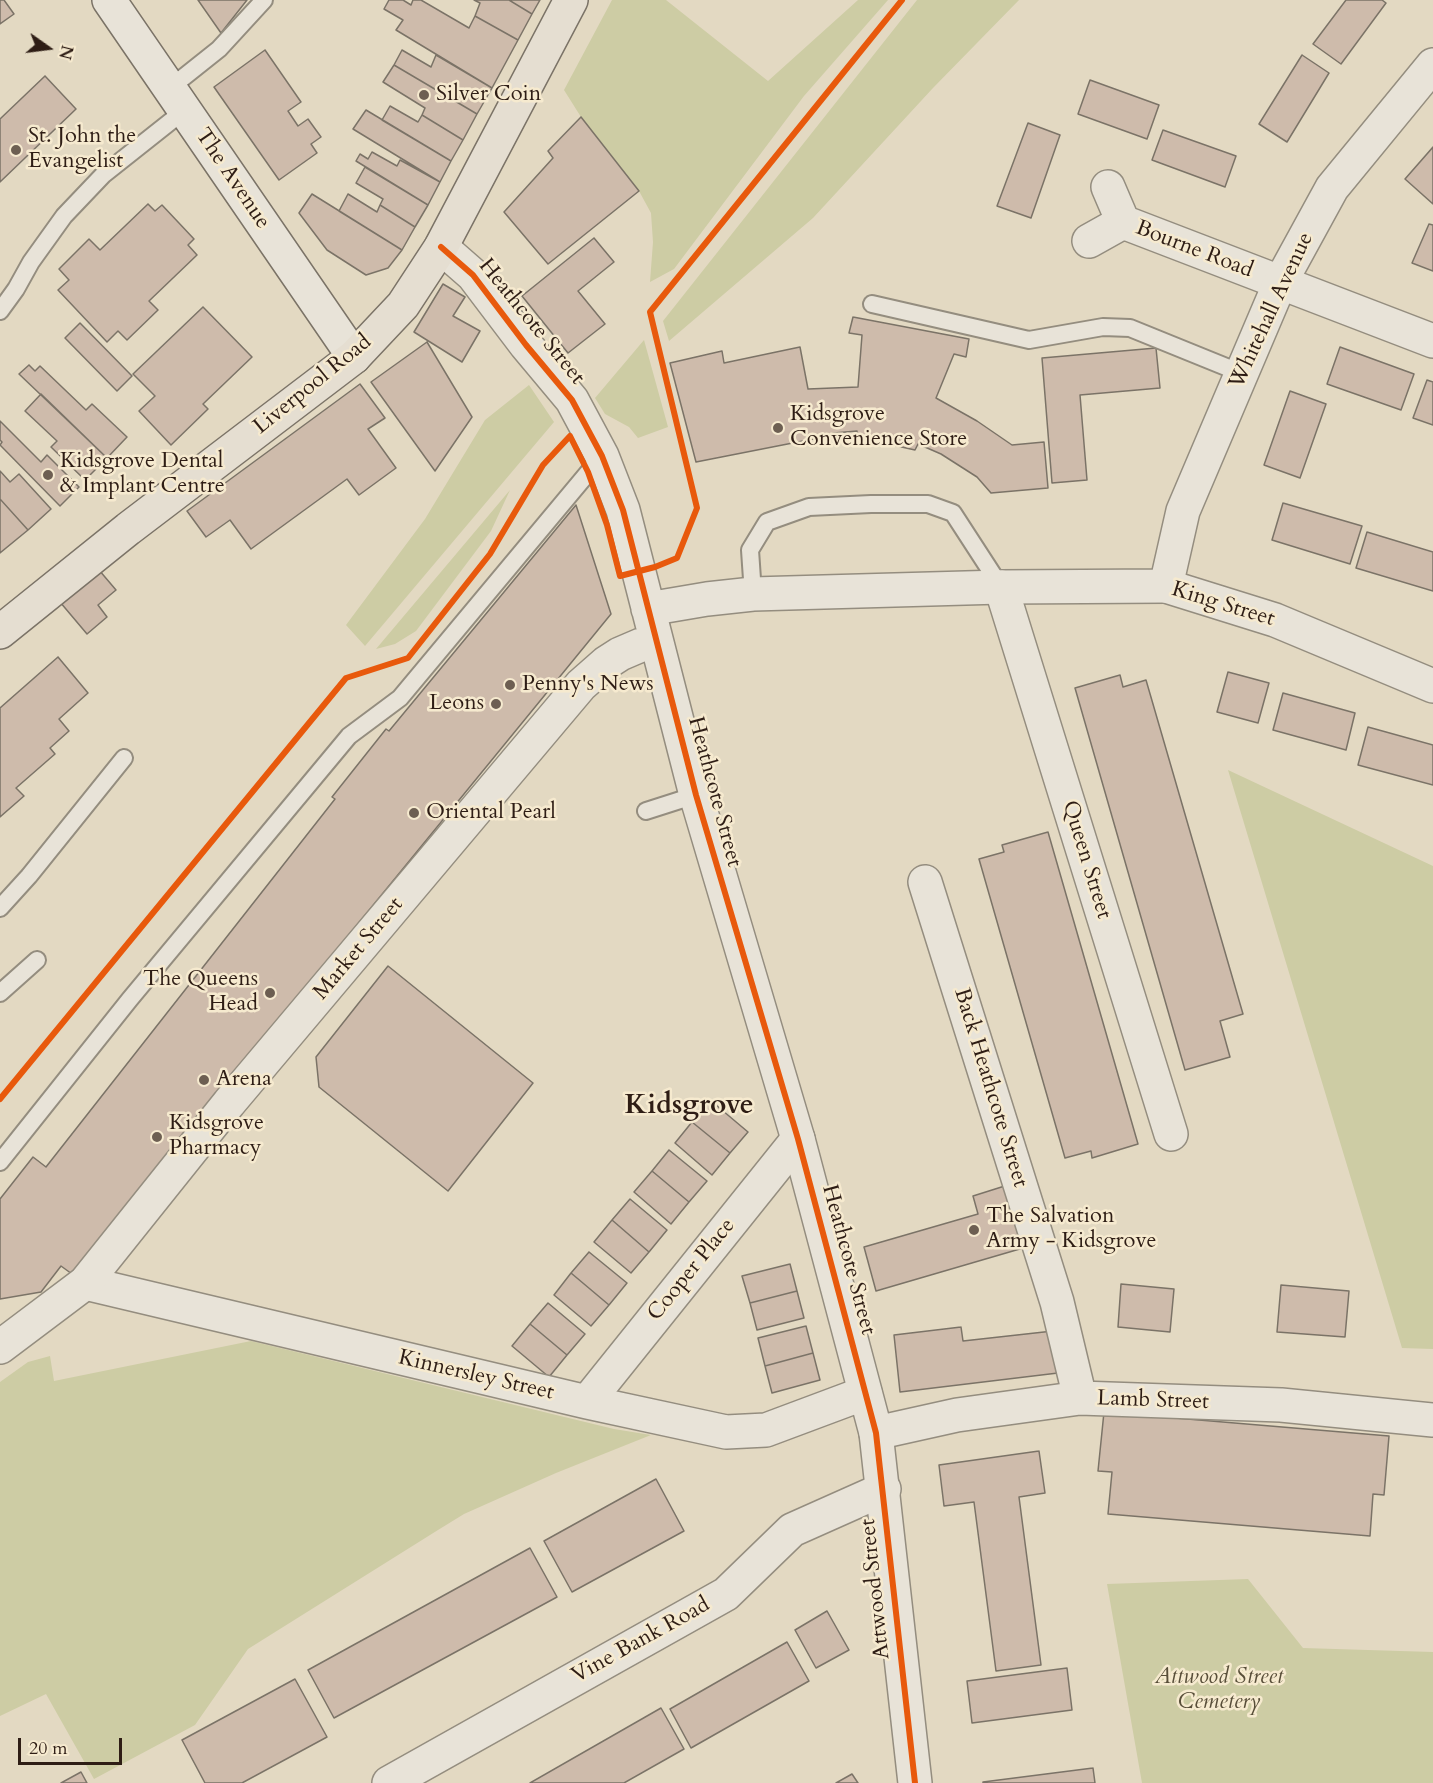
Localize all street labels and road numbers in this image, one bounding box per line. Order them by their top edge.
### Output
street label: The Avenue [189,124,275,234]
street label: Bourne Road [1132,216,1256,284]
street label: Whitehall Avenue [1224,229,1320,393]
street label: Heathcote Street [472,254,590,390]
street label: Liverpool Road [249,329,377,441]
street label: King Street [1168,577,1278,633]
street label: Heathcote Street [681,714,747,870]
street label: Queen Street [1055,798,1117,922]
street label: Market Street [308,892,410,1006]
street label: Back Heathcote Street [947,985,1033,1191]
street label: Heathcote Street [815,1182,881,1338]
street label: Cooper Place [643,1213,741,1327]
street label: Kinnersley Street [396,1345,556,1407]
street label: Lamb Street [1097,1386,1209,1416]
street label: Attwood Street [855,1517,897,1661]
street label: Vine Bank Road [567,1592,715,1690]

